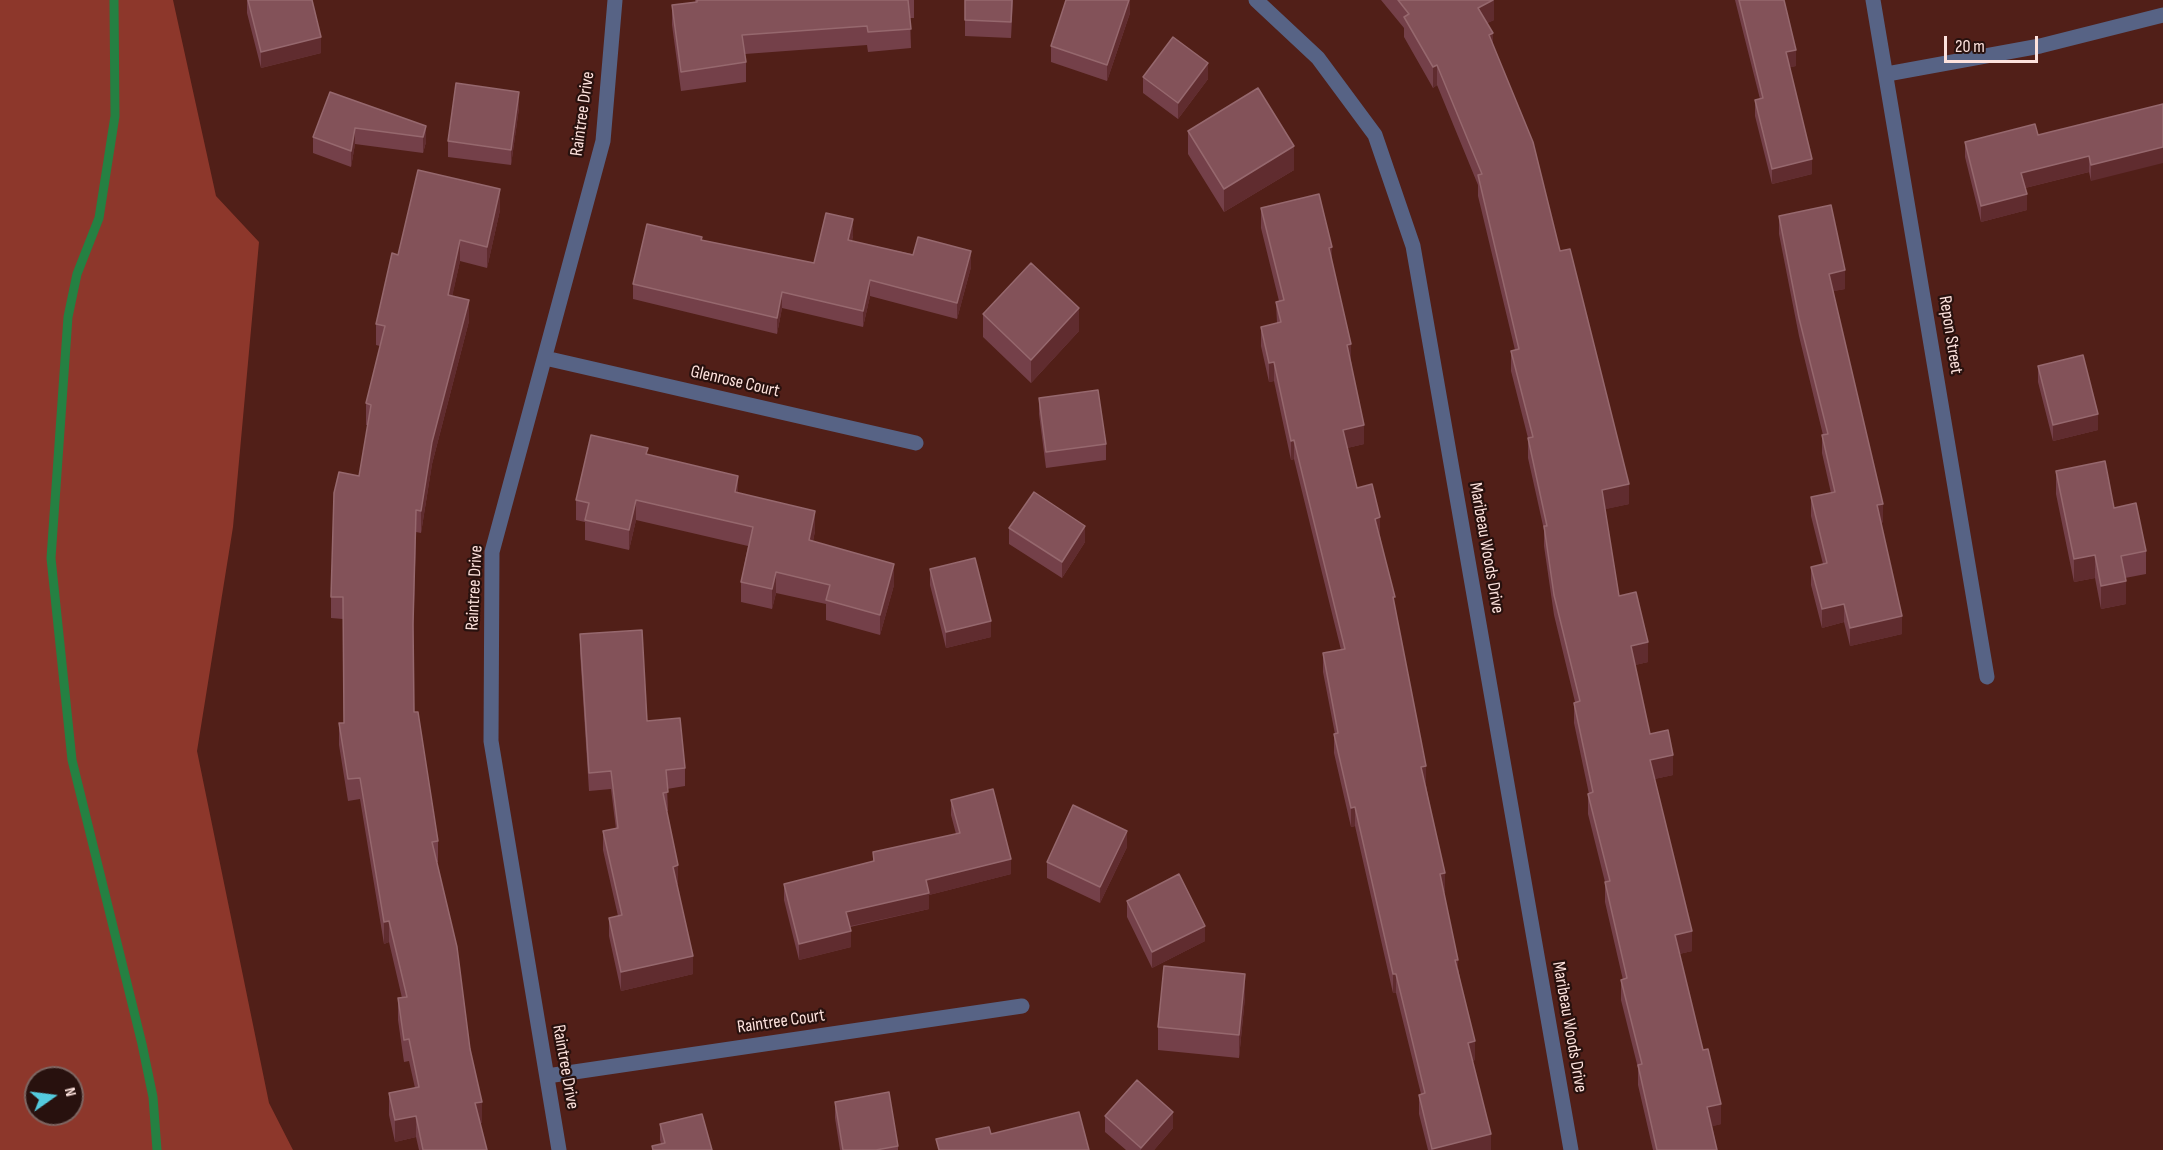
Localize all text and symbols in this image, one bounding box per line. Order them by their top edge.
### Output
scale bar [1947,24,2042,62]
text: 20 m [1955,36,1985,57]
street label: Raintree Drive [566,70,600,158]
street label: Repon Street [1933,294,1967,376]
street label: Glenrose Court [688,361,782,403]
street label: Maribeau Woods Drive [1464,481,1508,615]
street label: Raintree Drive [462,545,488,631]
street label: Maribeau Woods Drive [1547,960,1591,1094]
street label: Raintree Court [736,1005,826,1039]
street label: Raintree Drive [547,1023,583,1111]
north arrow [24,1066,84,1126]
text: N [60,1086,80,1098]

